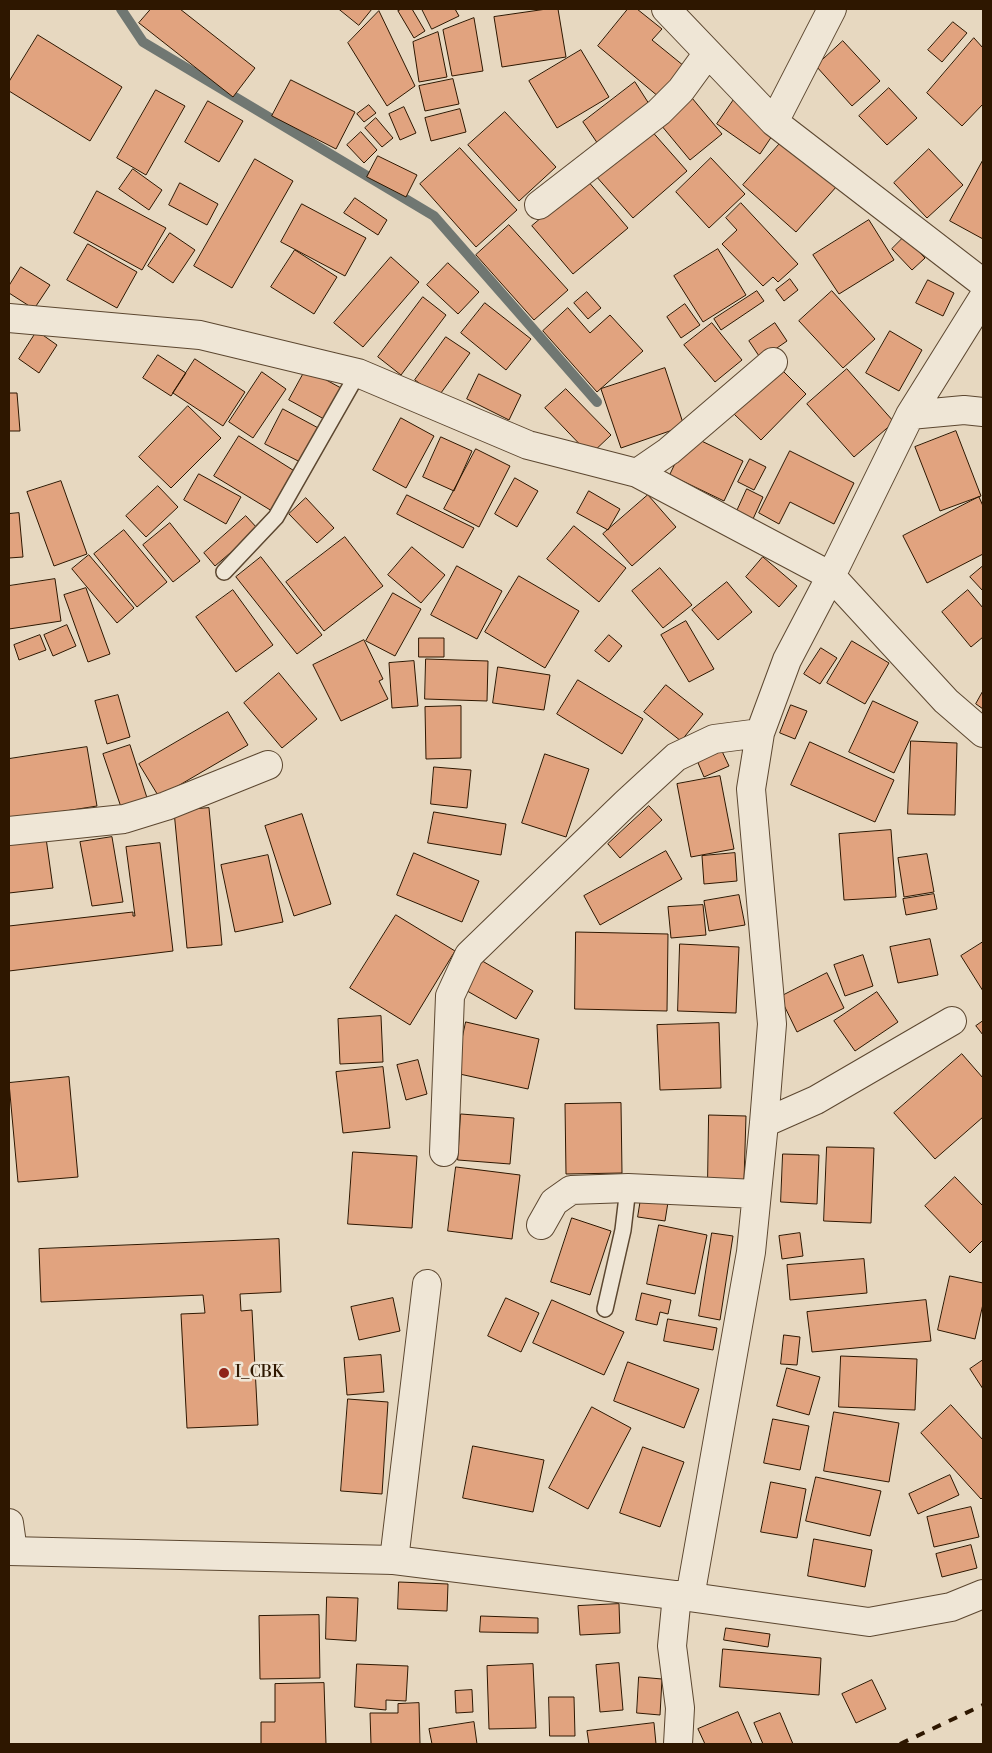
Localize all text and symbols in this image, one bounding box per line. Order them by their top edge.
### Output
place label: I_CBK [235,1363,284,1383]
marker: I_CBK [217,1366,231,1380]

